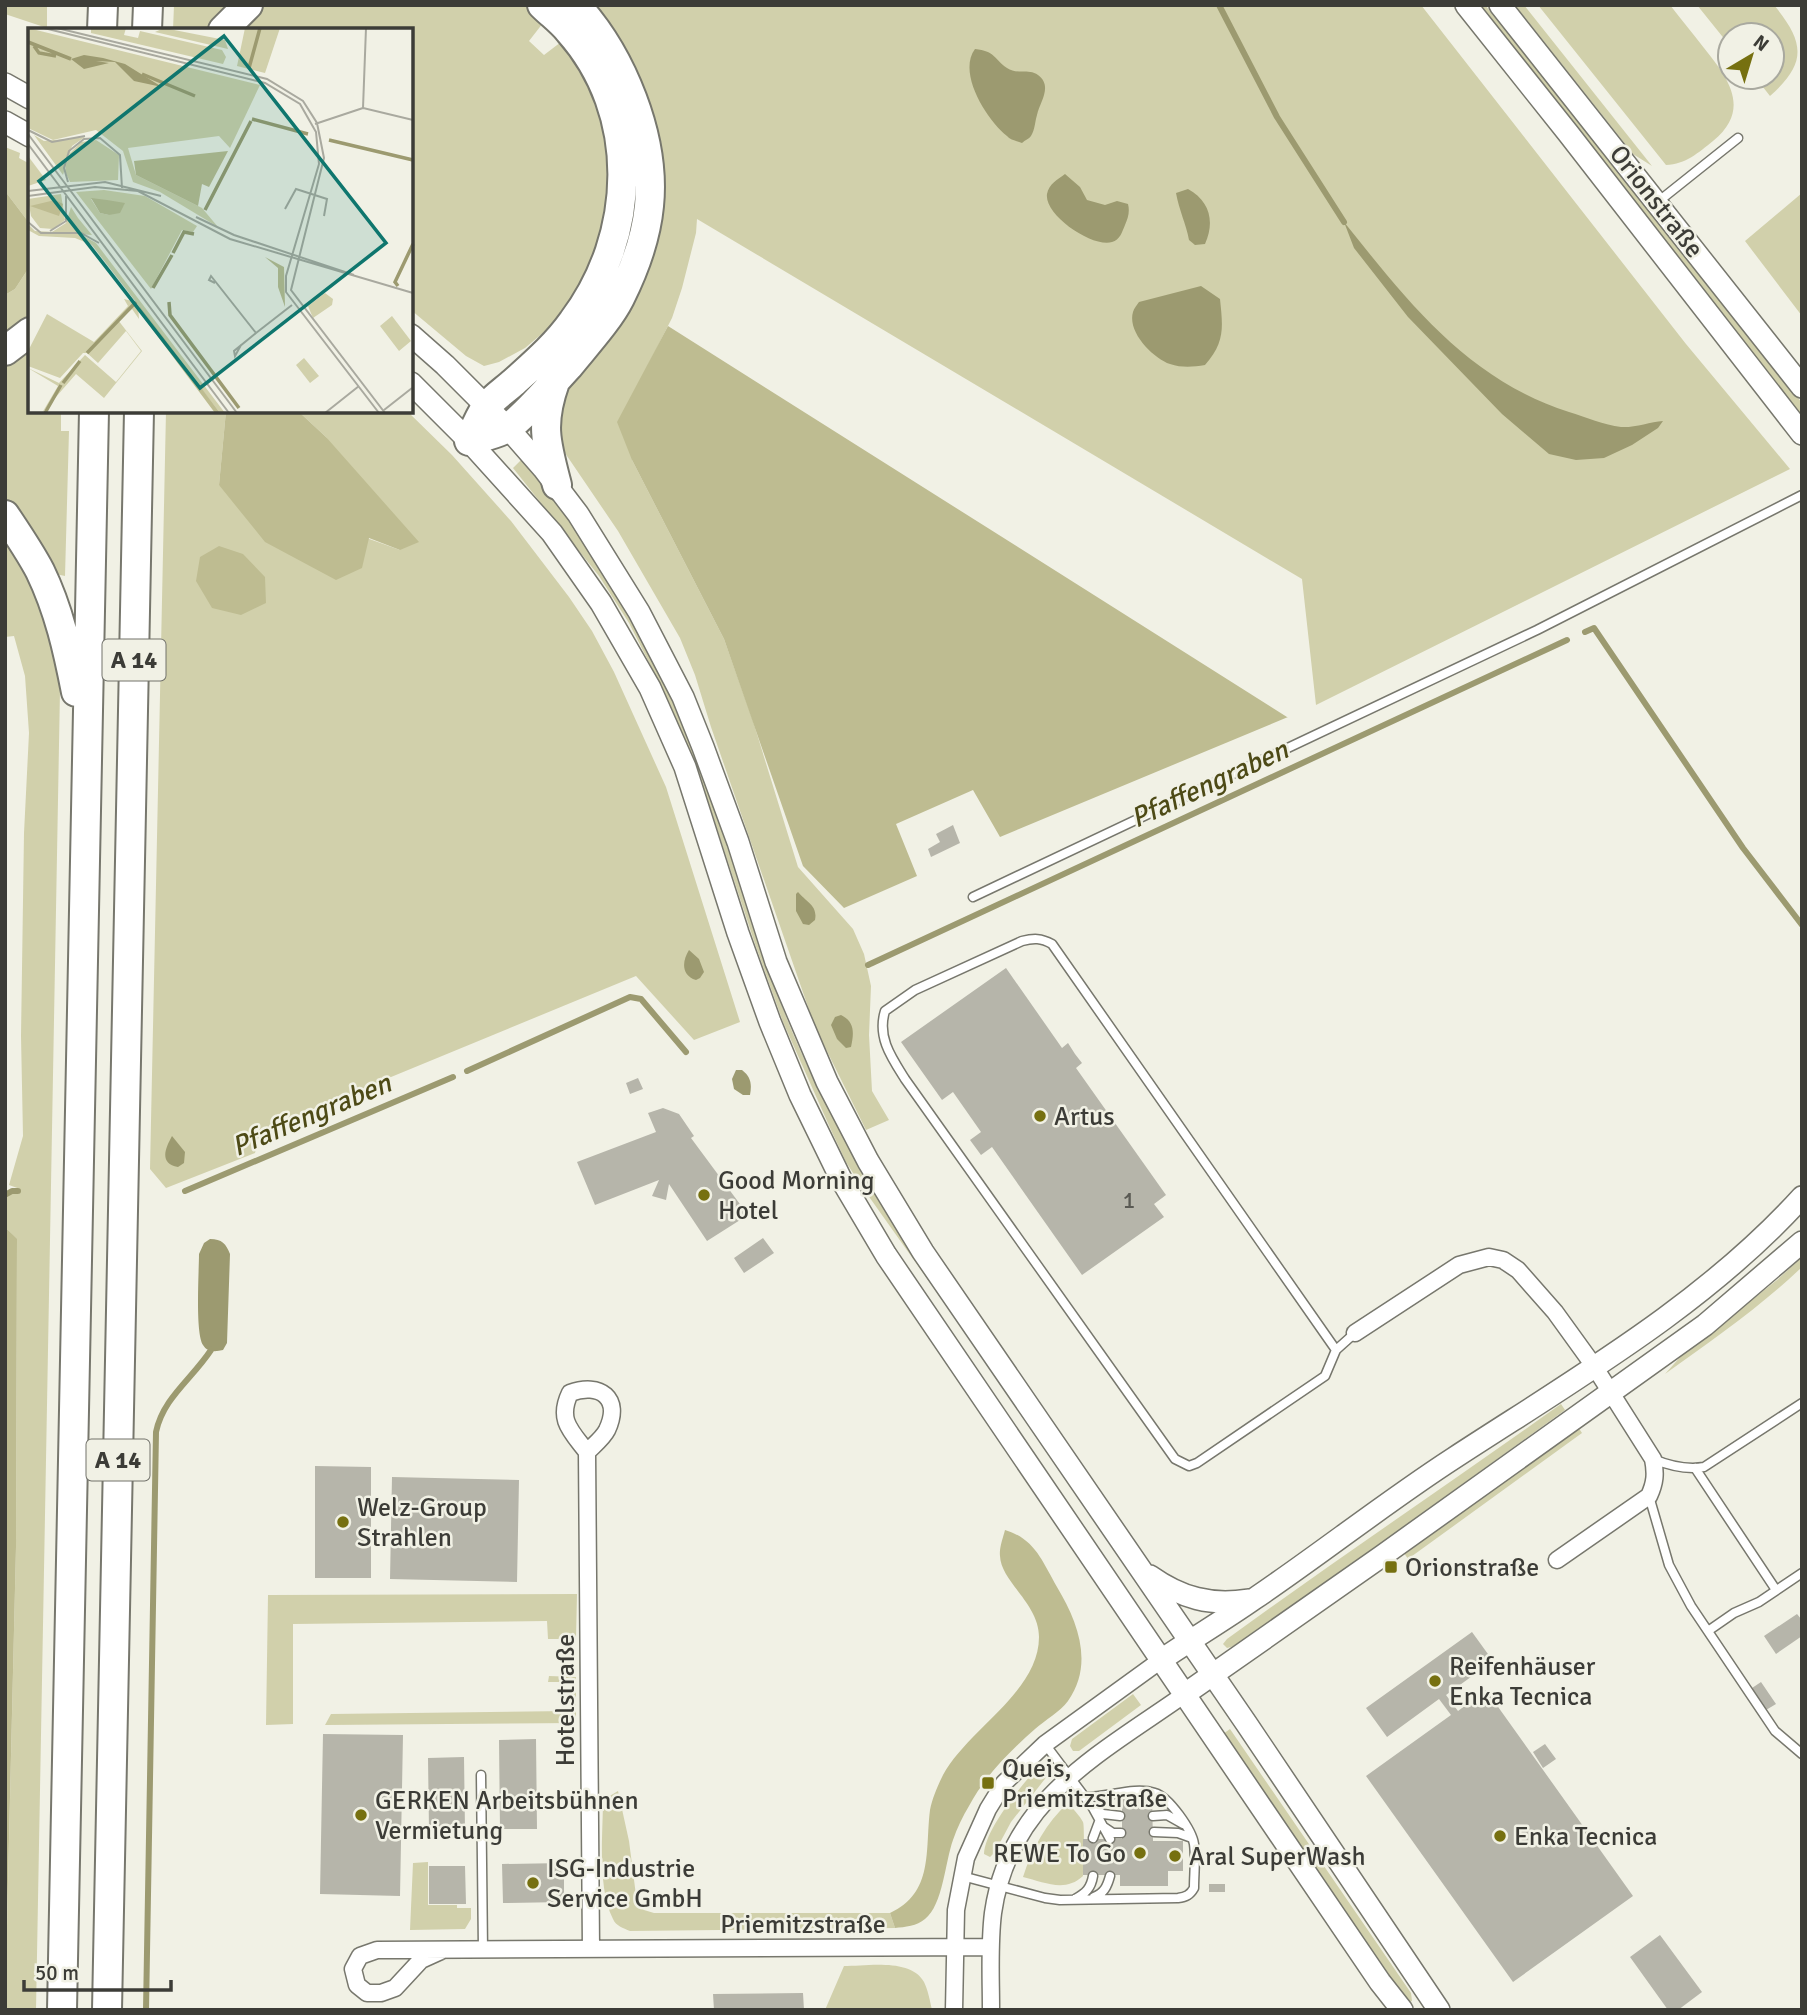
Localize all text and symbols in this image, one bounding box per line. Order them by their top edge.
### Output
north arrow [1716,21,1786,91]
inset map [28,28,413,413]
text: N [1748,30,1773,57]
street label: Orionstraße [1602,139,1710,264]
road number: A 14 [102,640,166,680]
water label: Pfaffengraben [1125,732,1294,835]
water label: Pfaffengraben [227,1066,397,1164]
place label: Artus [1054,1101,1115,1133]
marker: Artus [1032,1108,1048,1124]
place label: Good Morning Hotel [718,1165,874,1227]
house number: 1 [1123,1186,1135,1215]
marker: Good Morning Hotel [696,1187,712,1203]
road number: A 14 [86,1440,150,1480]
place label: Welz-Group Strahlen [357,1492,487,1554]
marker: Welz-Group Strahlen [335,1514,351,1530]
place label: Orionstraße [1405,1552,1539,1584]
marker: Orionstraße [1383,1559,1399,1575]
street label: Hotelstraße [550,1634,582,1766]
place label: Reifenhäuser Enka Tecnica [1449,1651,1596,1713]
marker: Reifenhäuser Enka Tecnica [1427,1673,1443,1689]
place label: Queis, Priemitzstraße [1002,1753,1168,1815]
marker: Queis, Priemitzstraße [980,1775,996,1791]
place label: GERKEN Arbeitsbühnen Vermietung [375,1785,639,1847]
marker: GERKEN Arbeitsbühnen Vermietung [353,1807,369,1823]
place label: Enka Tecnica [1514,1821,1657,1853]
marker: Enka Tecnica [1492,1828,1508,1844]
place label: REWE To Go [993,1838,1126,1870]
place label: Aral SuperWash [1189,1841,1366,1873]
marker: REWE To Go [1132,1845,1148,1861]
marker: Aral SuperWash [1167,1848,1183,1864]
place label: ISG-Industrie Service GmbH [547,1853,703,1915]
marker: ISG-Industrie Service GmbH [525,1875,541,1891]
street label: Priemitzstraße [720,1909,886,1941]
scale bar [24,1948,172,1992]
text: 50 m [35,1960,79,1986]

